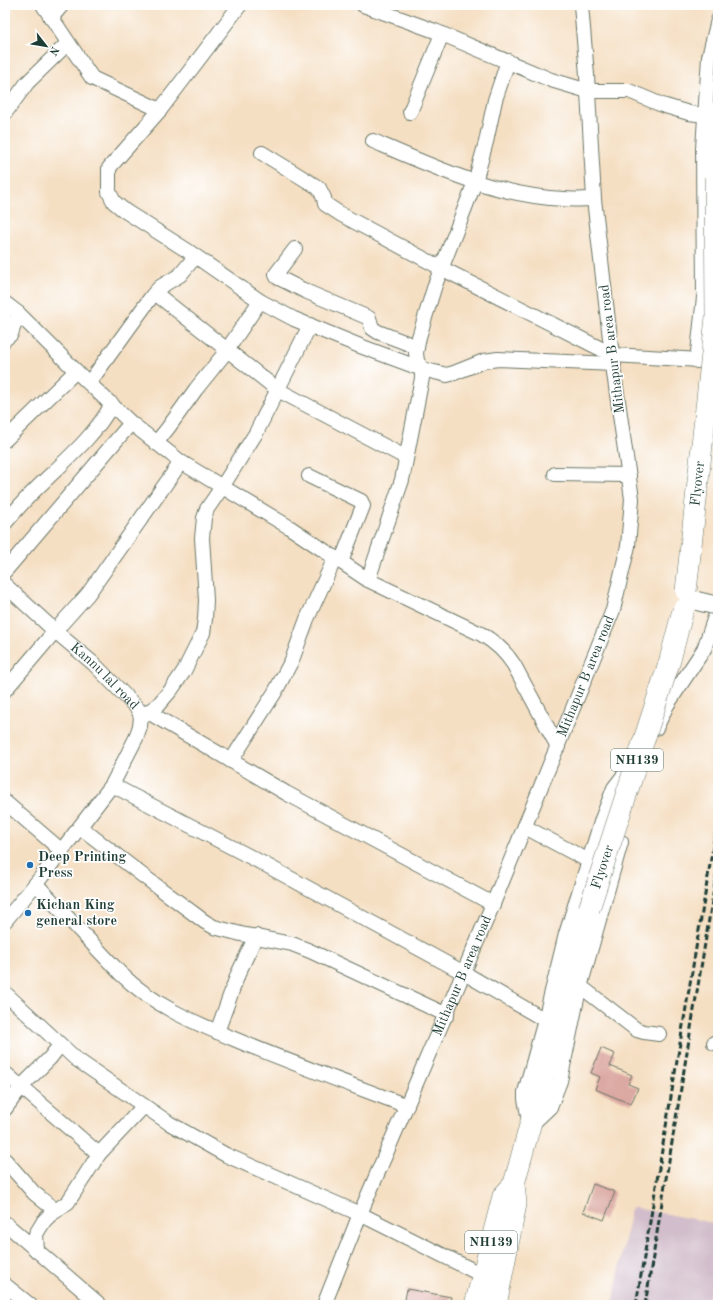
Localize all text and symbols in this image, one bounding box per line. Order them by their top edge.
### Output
north arrow [26,26,66,66]
text: N [46,44,60,57]
street label: Mithapur B area road [597,284,627,414]
street label: Flyover [688,460,707,507]
street label: Mithapur B area road [555,614,617,739]
street label: Kannu lal road [68,640,141,712]
road number: NH139 [611,749,663,771]
street label: Flyover [589,843,616,891]
place label: Deep Printing Press [38,850,127,880]
marker: Deep Printing Press [25,860,35,870]
place label: Kichan King general store [36,898,117,928]
marker: Kichan King general store [23,908,33,918]
street label: Mithapur B area road [430,913,494,1038]
road number: NH139 [465,1231,517,1253]

